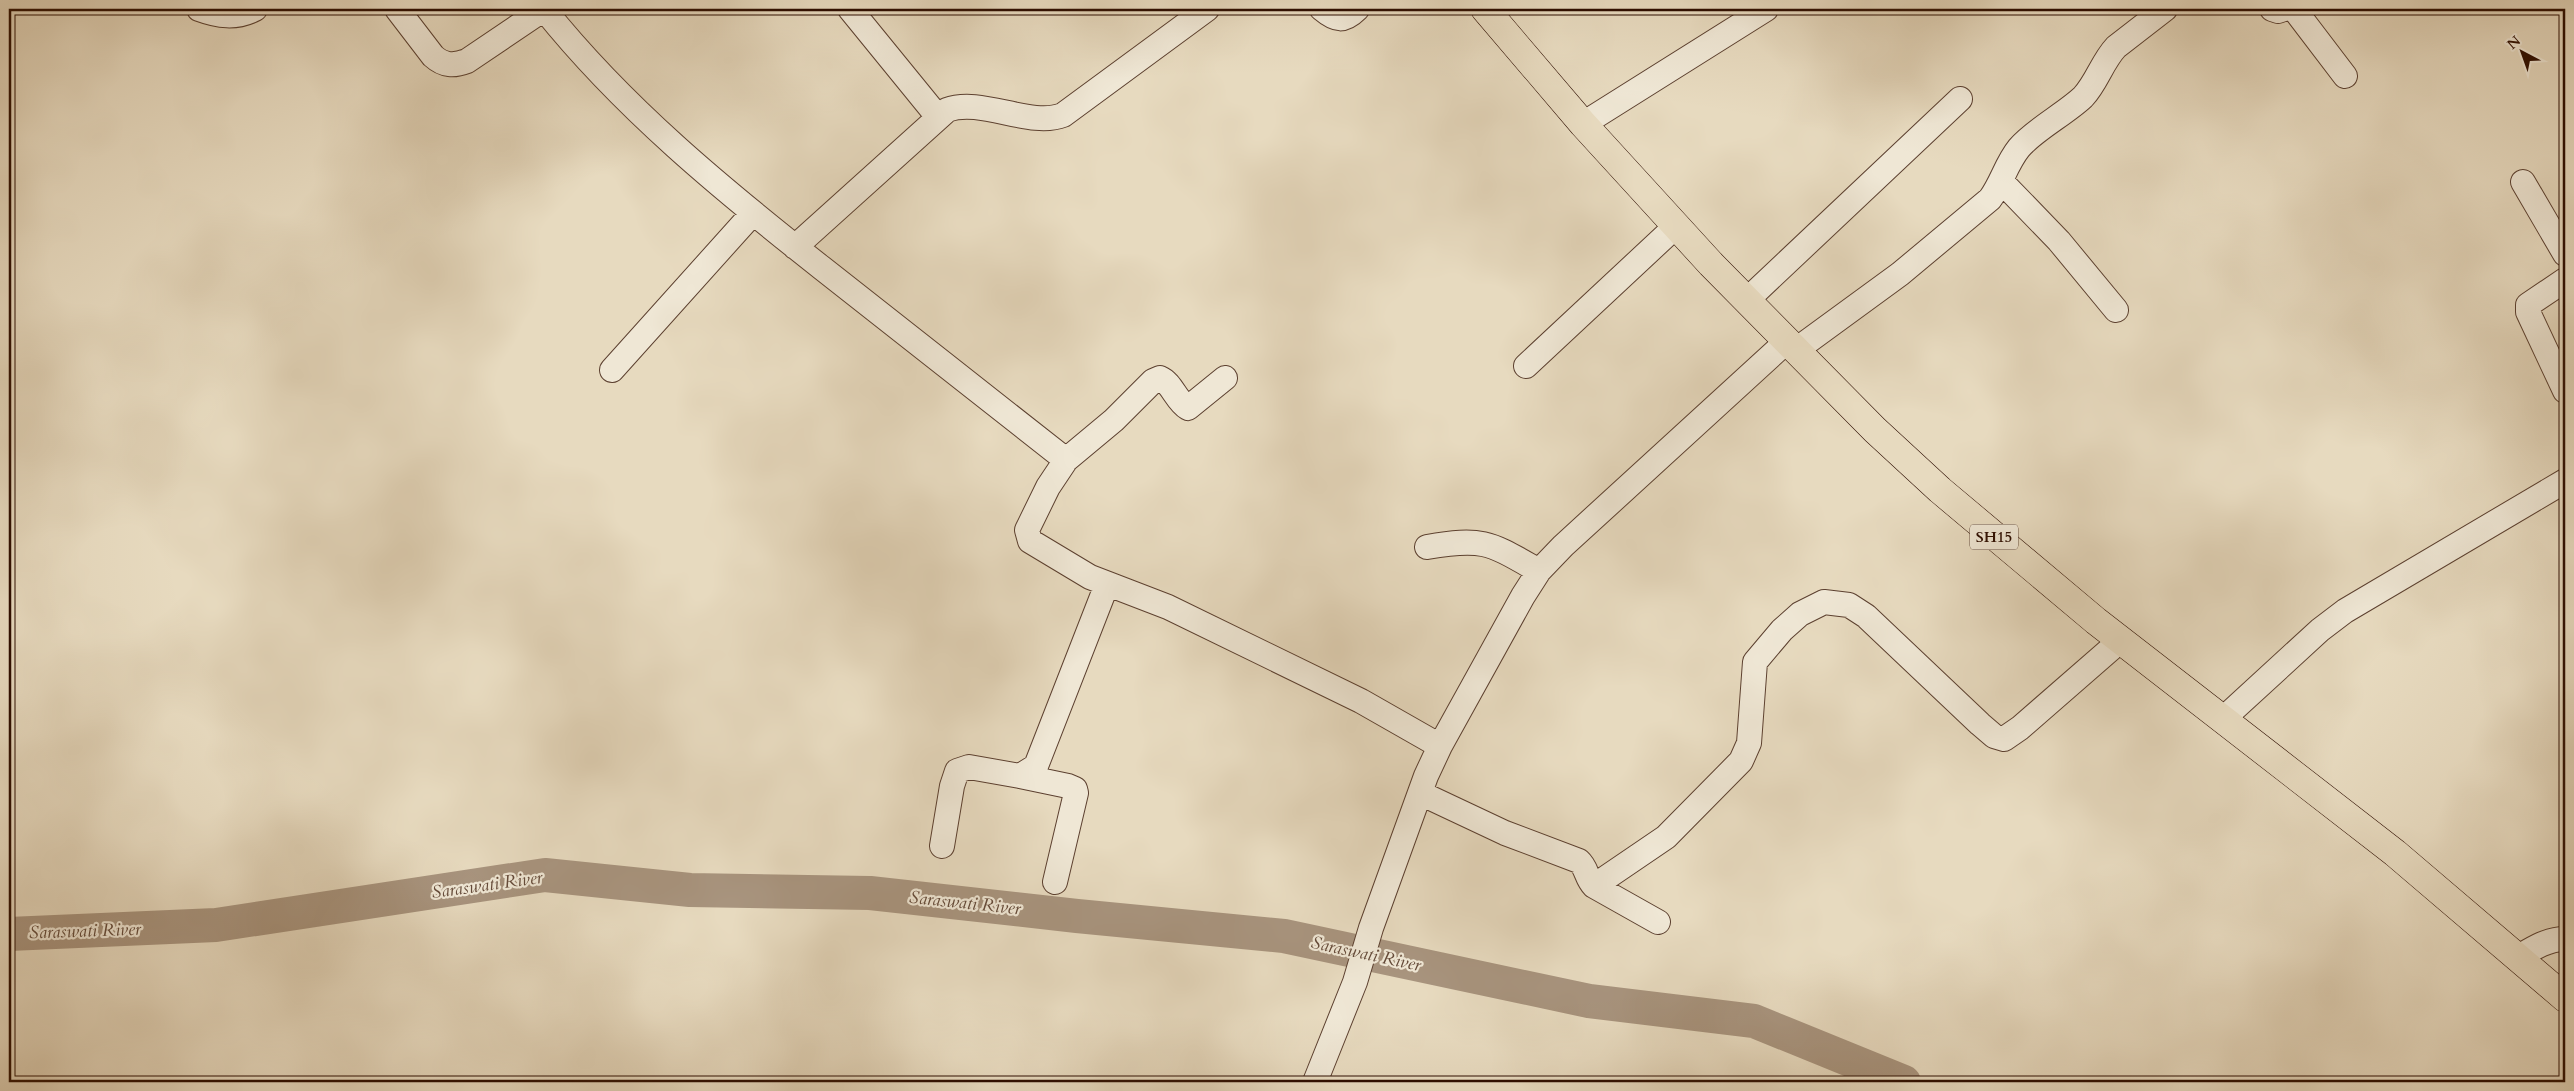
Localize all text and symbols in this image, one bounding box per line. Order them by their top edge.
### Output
north arrow [2496,28,2546,78]
text: N [2503,31,2525,54]
road number: SH15 [1970,524,2018,550]
water label: Saraswati River [430,865,545,905]
water label: Saraswati River [908,885,1023,921]
water label: Saraswati River [29,917,142,945]
water label: Saraswati River [1309,930,1424,978]

